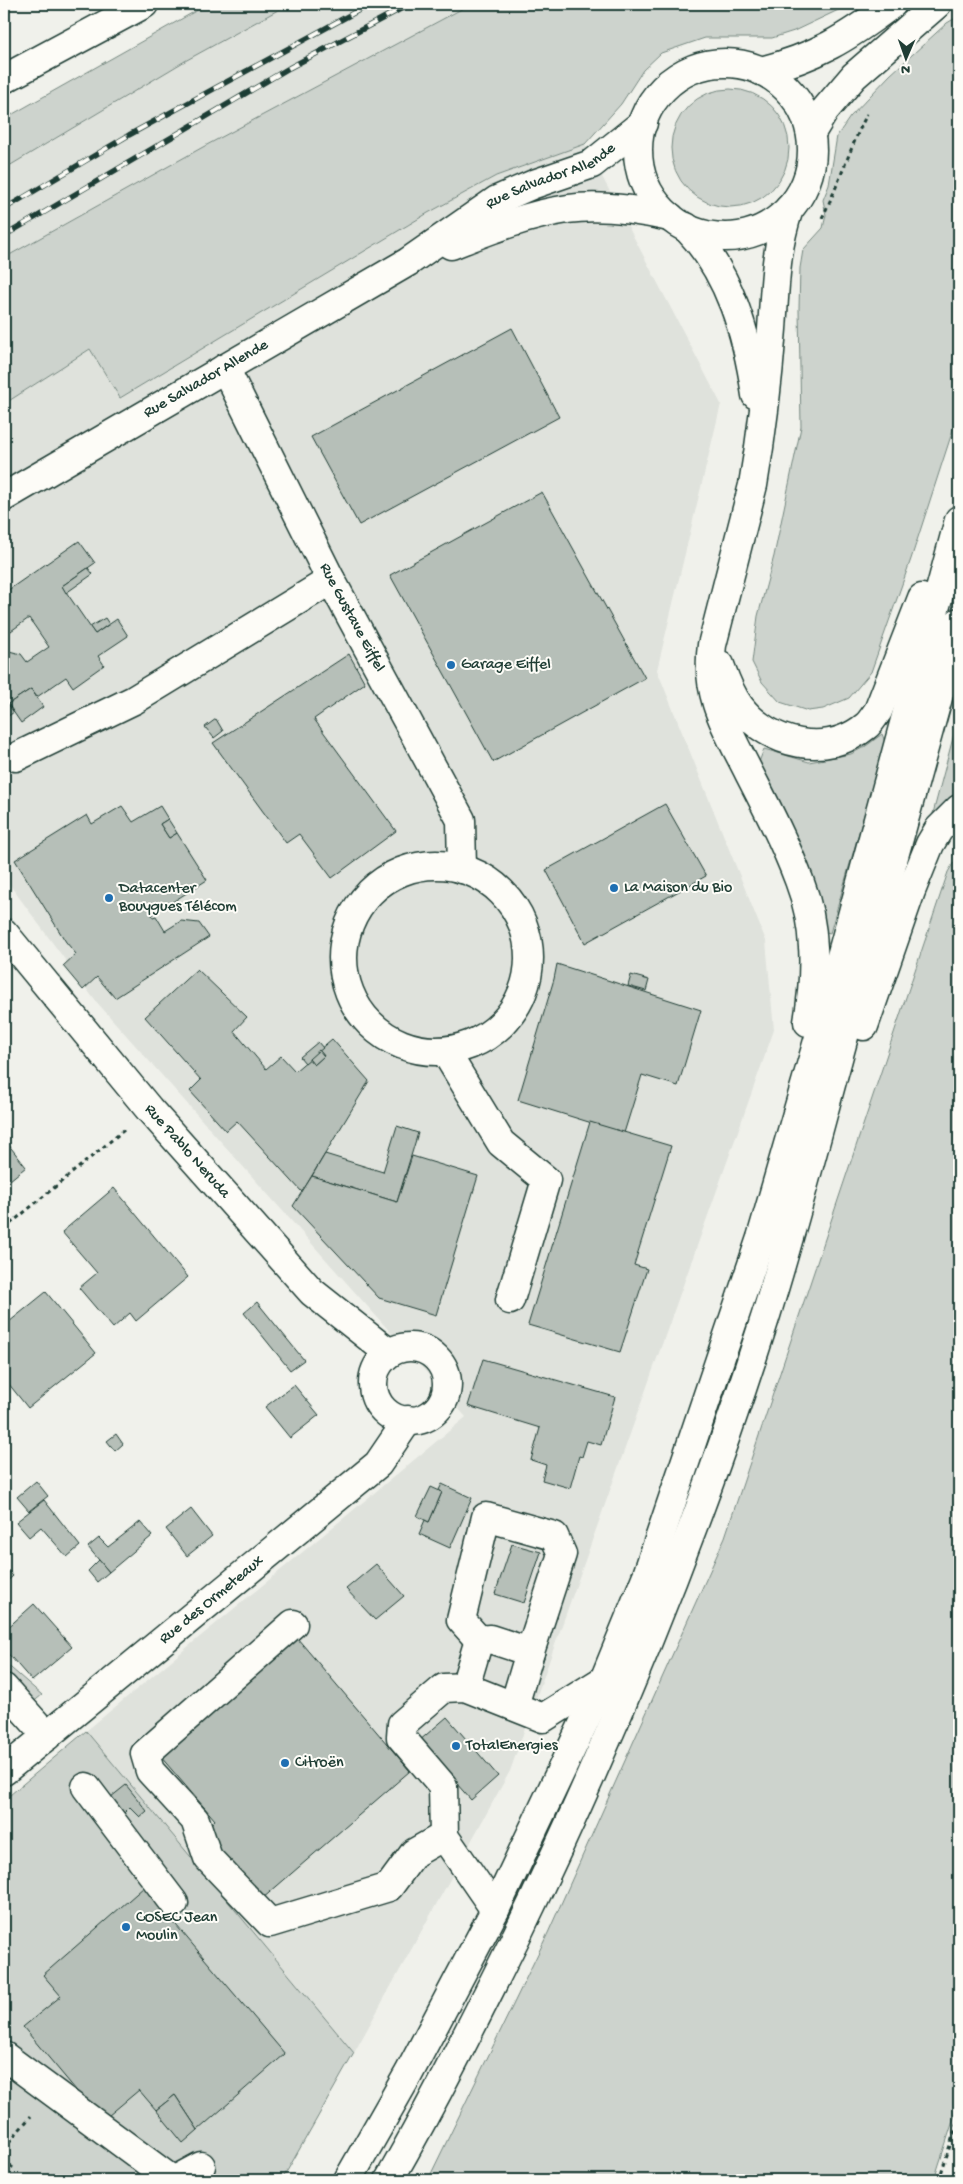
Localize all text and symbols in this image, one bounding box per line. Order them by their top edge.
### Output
north arrow [880,32,930,82]
text: N [901,60,910,77]
street label: Rue Salvador Allende [482,139,620,214]
street label: Rue Salvador Allende [141,335,273,423]
street label: Rue Gustave Eiffel [315,560,389,676]
place label: Garage Eiffel [461,656,551,675]
marker: Garage Eiffel [445,659,457,671]
place label: La Maison du Bio [624,879,732,898]
place label: Datacenter Bouygues Télécom [118,880,237,917]
marker: La Maison du Bio [608,882,620,894]
marker: Datacenter Bouygues Télécom [103,892,115,904]
street label: Rue Pablo Neruda [140,1100,235,1203]
street label: Rue des Ormeteaux [156,1551,269,1649]
place label: TotalEnergies [465,1737,559,1756]
marker: TotalEnergies [450,1740,462,1752]
place label: Citroën [295,1754,344,1773]
marker: Citroën [279,1757,291,1769]
place label: COSEC Jean Moulin [136,1909,218,1946]
marker: COSEC Jean Moulin [120,1921,132,1933]

